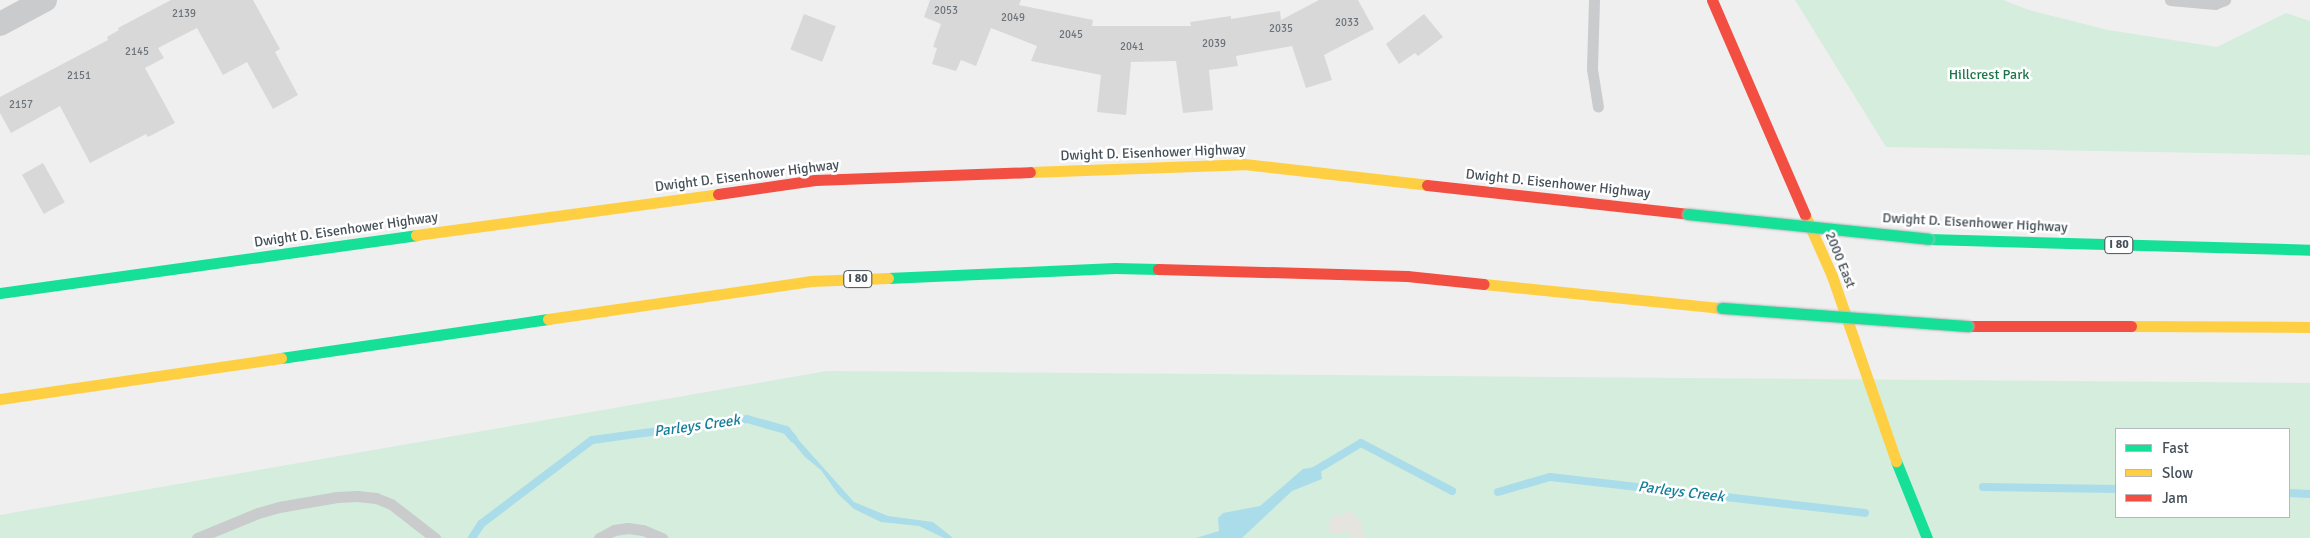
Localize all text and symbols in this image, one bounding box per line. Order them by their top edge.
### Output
house number: 2053 [934,4,958,18]
house number: 2139 [172,7,196,21]
house number: 2049 [1001,11,1025,25]
house number: 2033 [1335,16,1359,30]
house number: 2035 [1269,22,1293,36]
house number: 2045 [1059,28,1083,42]
house number: 2039 [1202,37,1226,51]
house number: 2041 [1120,40,1144,54]
house number: 2145 [125,45,149,59]
park label: Hillcrest Park [1949,67,2029,83]
house number: 2151 [67,69,91,83]
house number: 2157 [9,98,33,112]
street label: Dwight D. Eisenhower Highway [1060,141,1246,165]
street label: Dwight D. Eisenhower Highway [654,156,840,196]
street label: Dwight D. Eisenhower Highway [1465,166,1651,202]
street label: Dwight D. Eisenhower Highway [253,209,439,251]
street label: Dwight D. Eisenhower Highway [1882,210,2068,236]
street label: 2000 East [1821,229,1859,291]
road number: I 80 [2104,236,2134,254]
road number: I 80 [843,270,873,288]
water label: Parleys Creek [653,411,741,441]
legend [2115,428,2290,518]
text: Fast [2162,439,2189,457]
text: Slow [2162,464,2193,482]
water label: Parleys Creek [1637,478,1725,506]
text: Jam [2162,489,2188,507]

